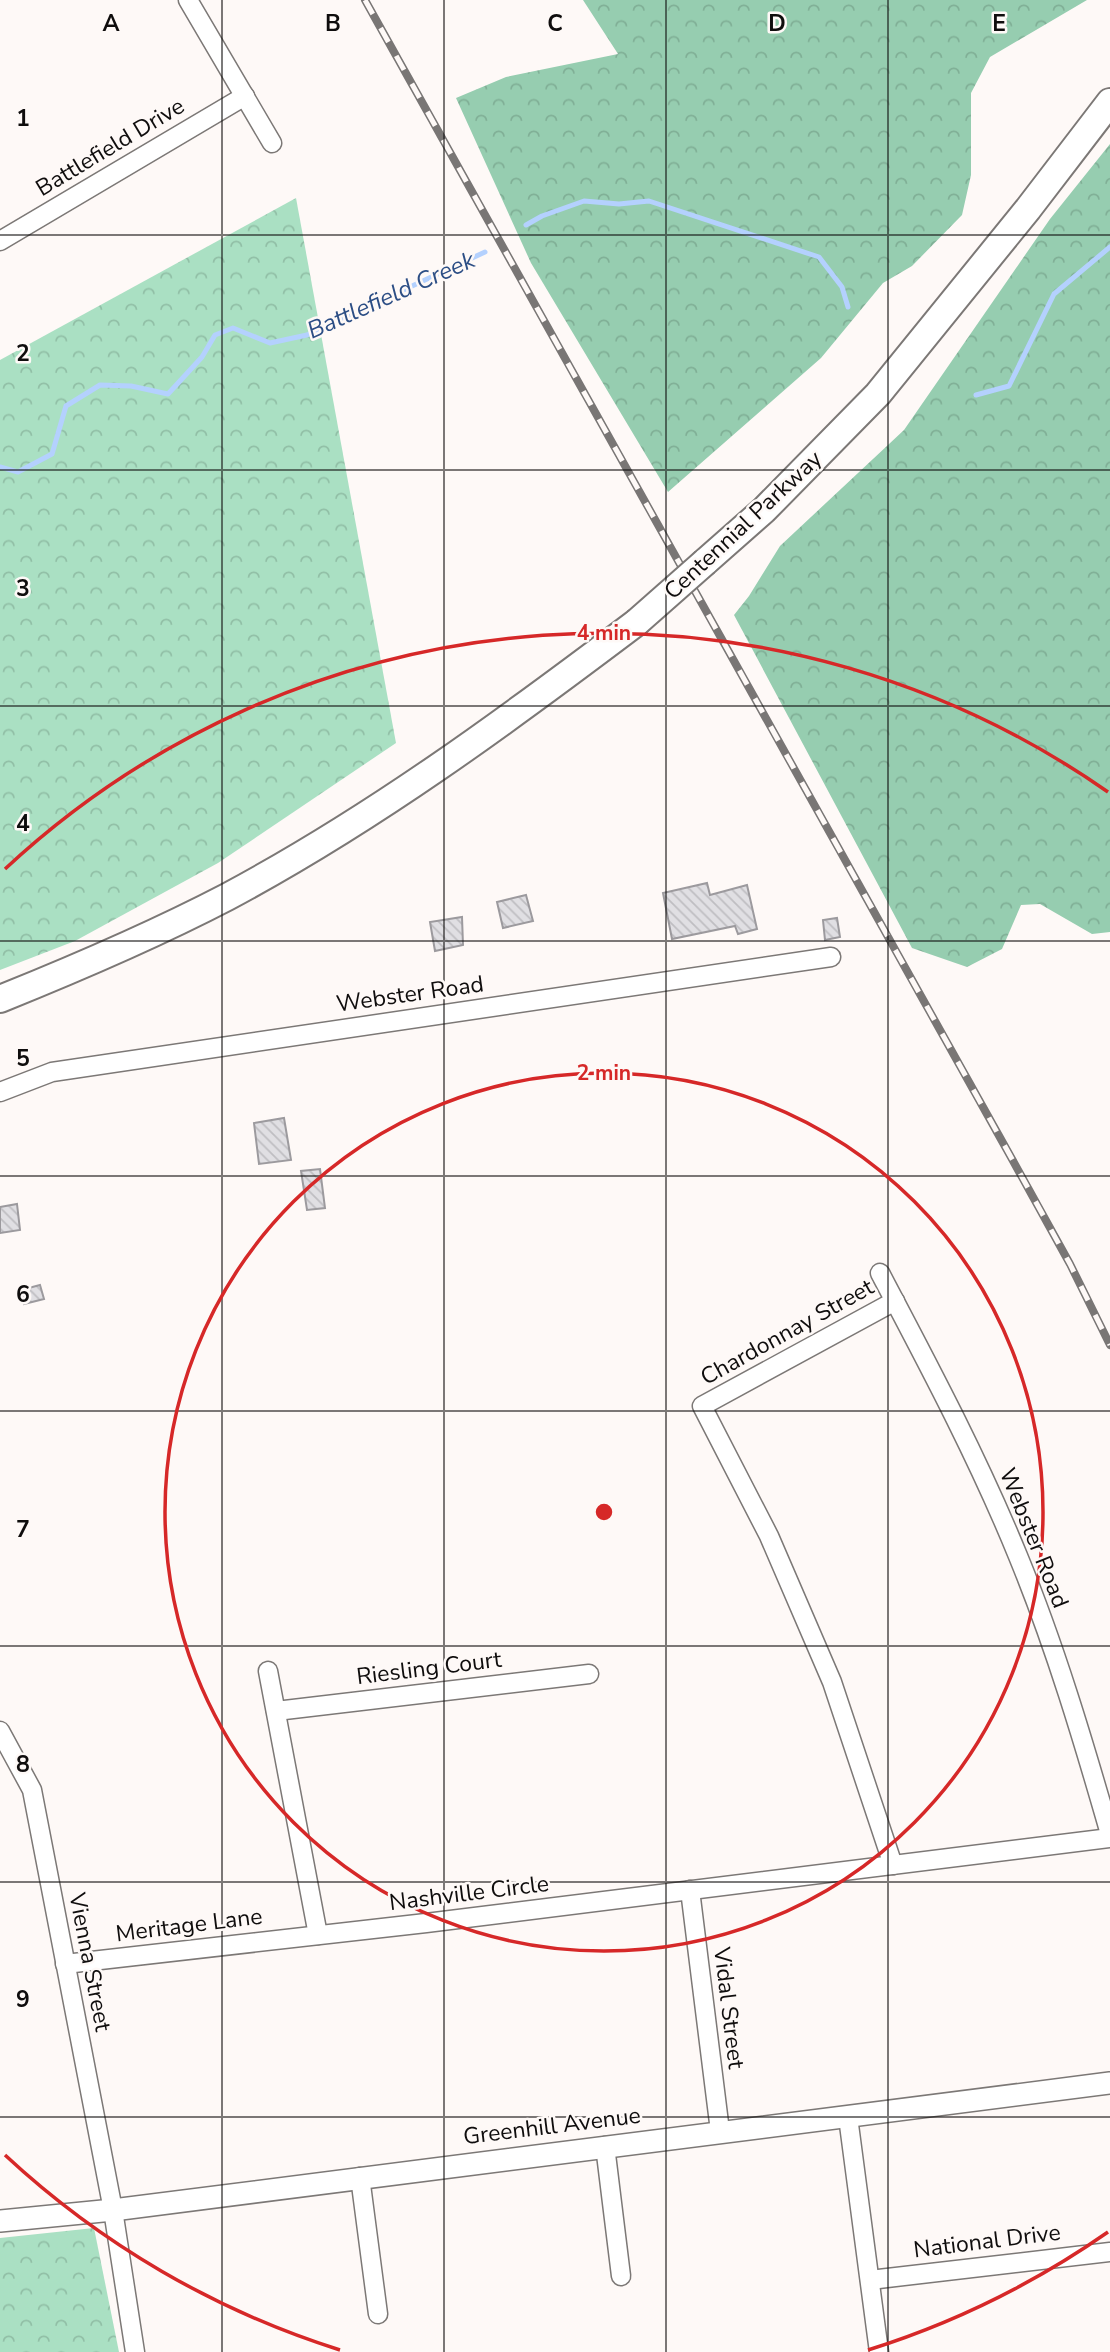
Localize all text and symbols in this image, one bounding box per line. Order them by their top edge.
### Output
text: A [102,8,120,39]
text: B [325,8,341,39]
text: C [547,8,563,39]
text: D [768,8,786,39]
text: E [992,8,1006,39]
street label: Battlefield Drive [30,90,190,204]
text: 1 [16,103,30,134]
water label: Battlefield Creek [302,243,481,346]
text: 2 [16,338,30,369]
street label: Centennial Parkway [657,444,829,606]
text: 3 [16,573,30,604]
text: 4 min [577,619,631,647]
text: 4 [16,808,30,839]
street label: Webster Road [334,968,486,1020]
text: 5 [16,1043,30,1074]
text: 2 min [577,1059,631,1087]
street label: Chardonnay Street [695,1271,880,1393]
text: 6 [16,1279,30,1310]
street label: Webster Road [992,1463,1076,1613]
centre of rings [592,1500,616,1524]
text: 7 [16,1514,30,1545]
street label: Riesling Court [355,1644,504,1692]
text: 8 [16,1749,30,1780]
street label: Nashville Circle [387,1868,551,1918]
street label: Vienna Street [61,1889,119,2035]
street label: Meritage Lane [114,1901,264,1949]
street label: Vidal Street [706,1944,752,2071]
text: 9 [16,1984,30,2015]
street label: Greenhill Avenue [462,2100,642,2152]
street label: National Drive [912,2217,1062,2265]

